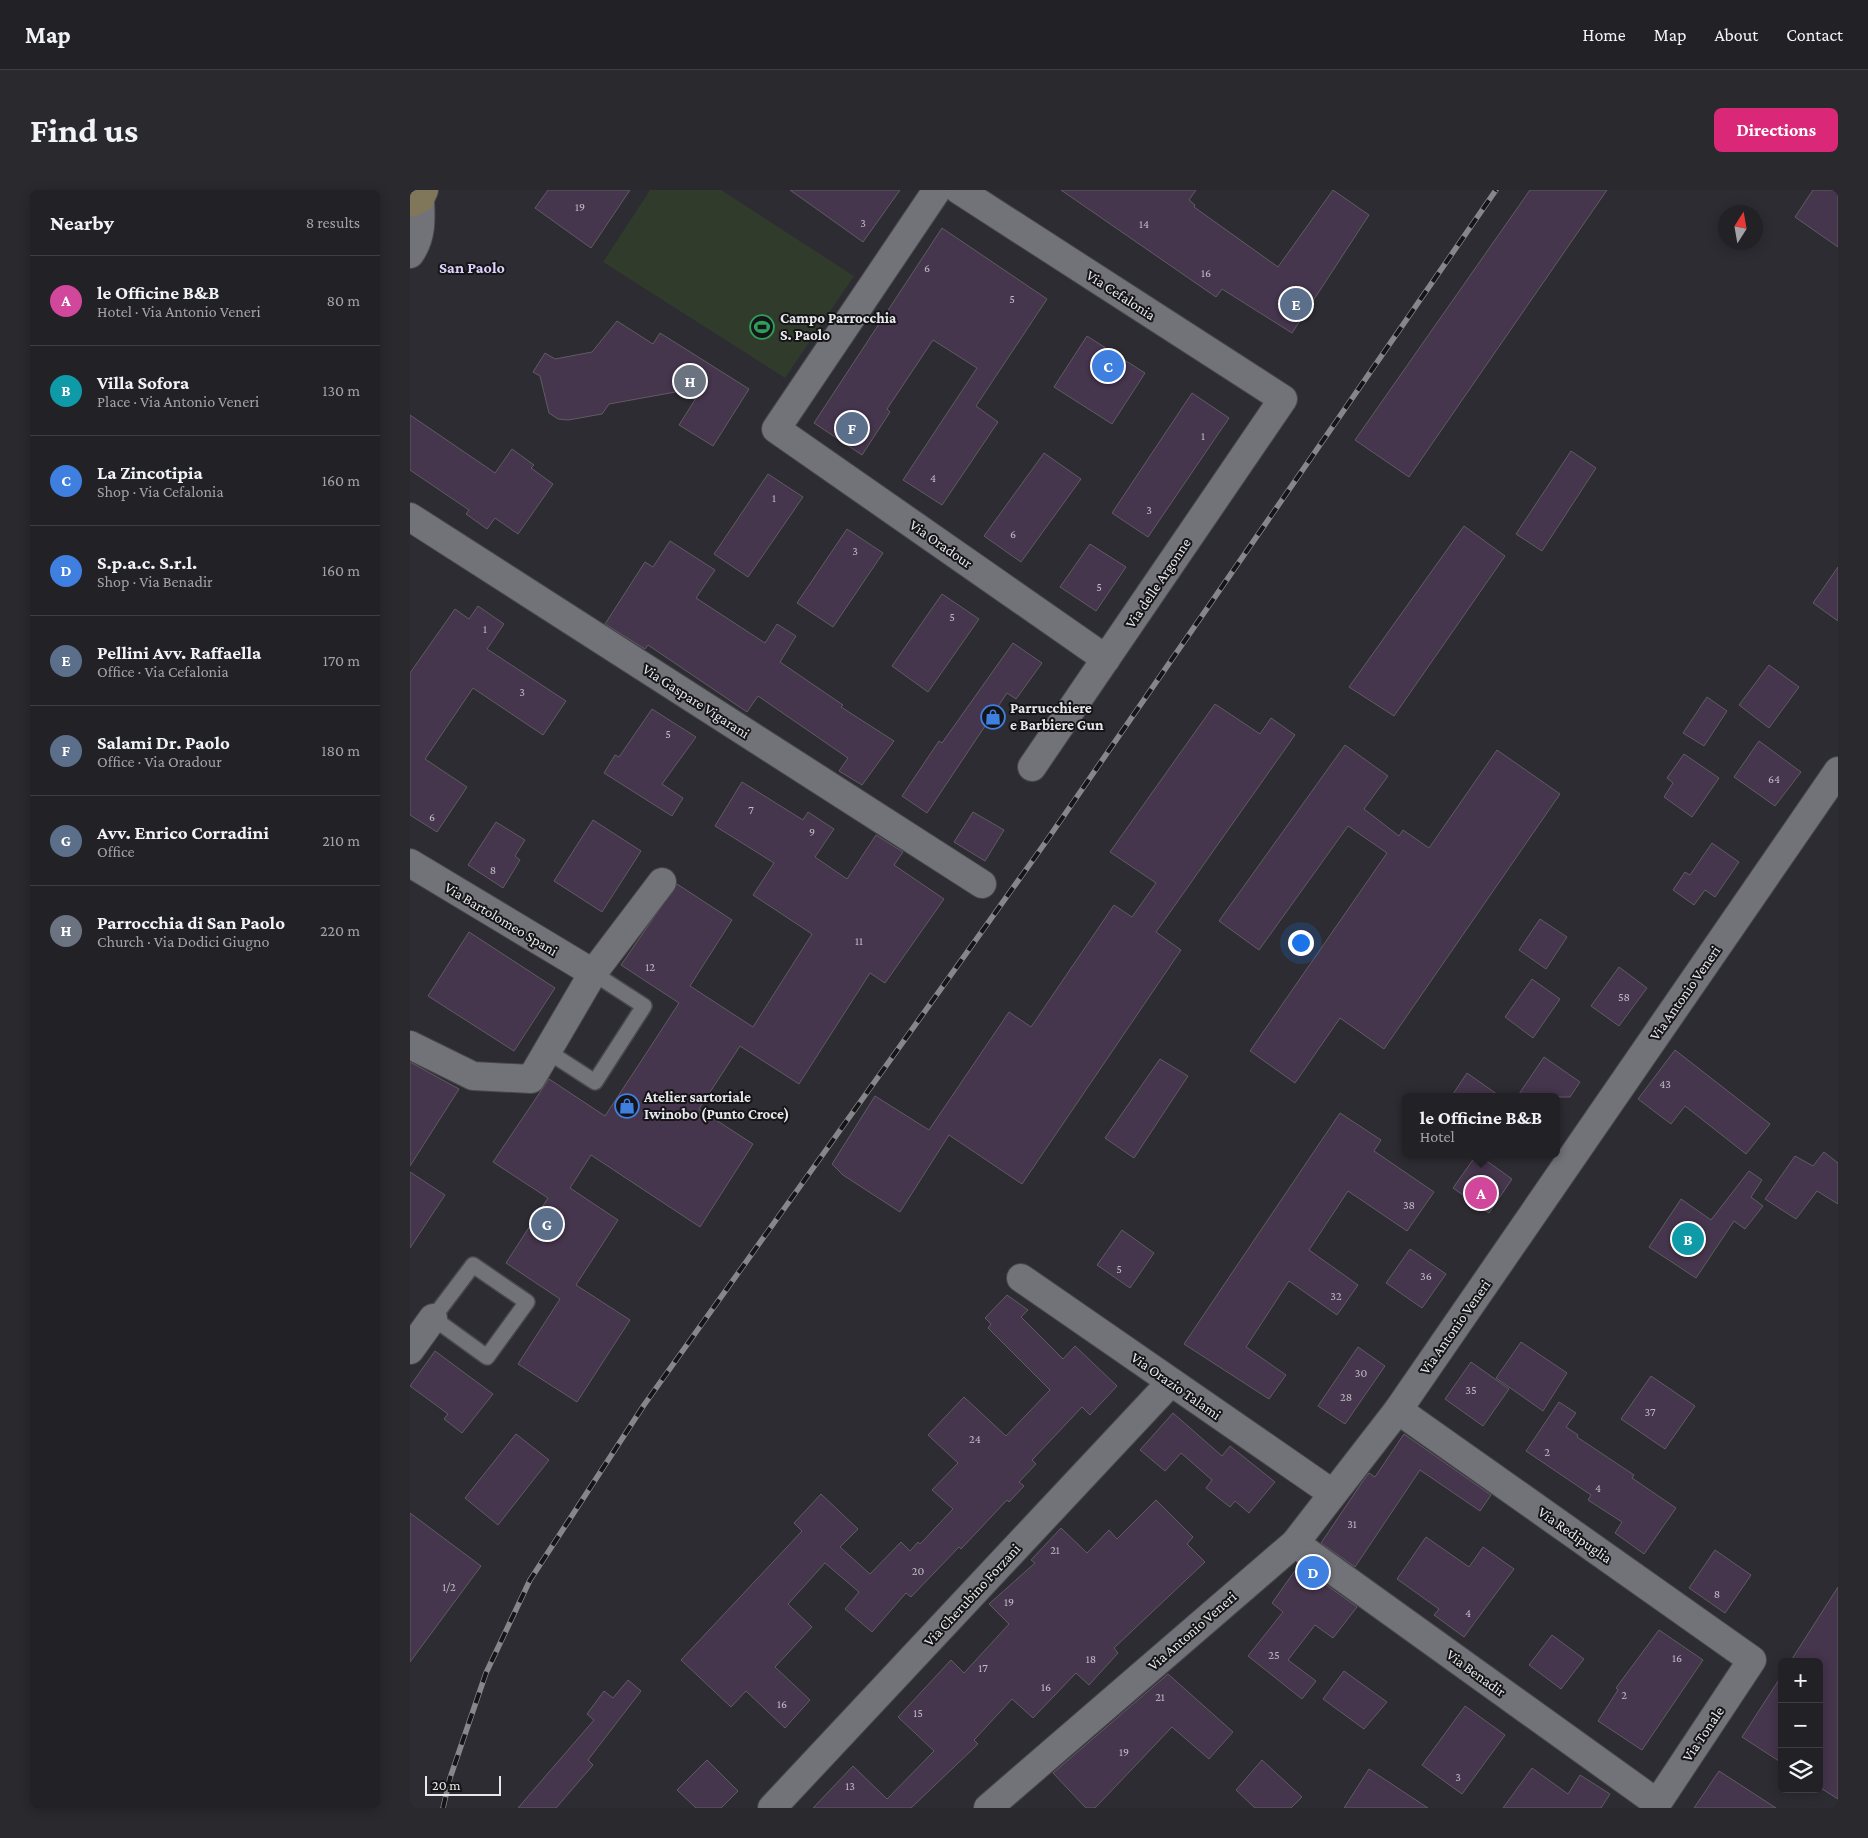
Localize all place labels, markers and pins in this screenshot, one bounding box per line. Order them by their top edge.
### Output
pin: E [1280,285,1312,323]
place label: Campo Parrocchia S. Paolo [780,310,897,343]
sports icon: Campo Parrocchia S. Paolo [749,314,775,340]
pin: C [1092,347,1124,385]
pin: H [674,362,706,400]
pin: F [836,409,868,447]
place label: Parrucchiere e Barbiere Gun [1010,700,1104,733]
shop icon: Parrucchiere e Barbiere Gun [980,704,1006,730]
place label: Atelier sartoriale Iwinobo (Punto Croce) [643,1089,790,1123]
shop icon: Atelier sartoriale Iwinobo (Punto Croce) [614,1093,640,1119]
pin: A [1465,1174,1497,1212]
pin: G [531,1205,563,1243]
pin: B [1672,1220,1704,1258]
pin: D [1297,1553,1329,1591]

